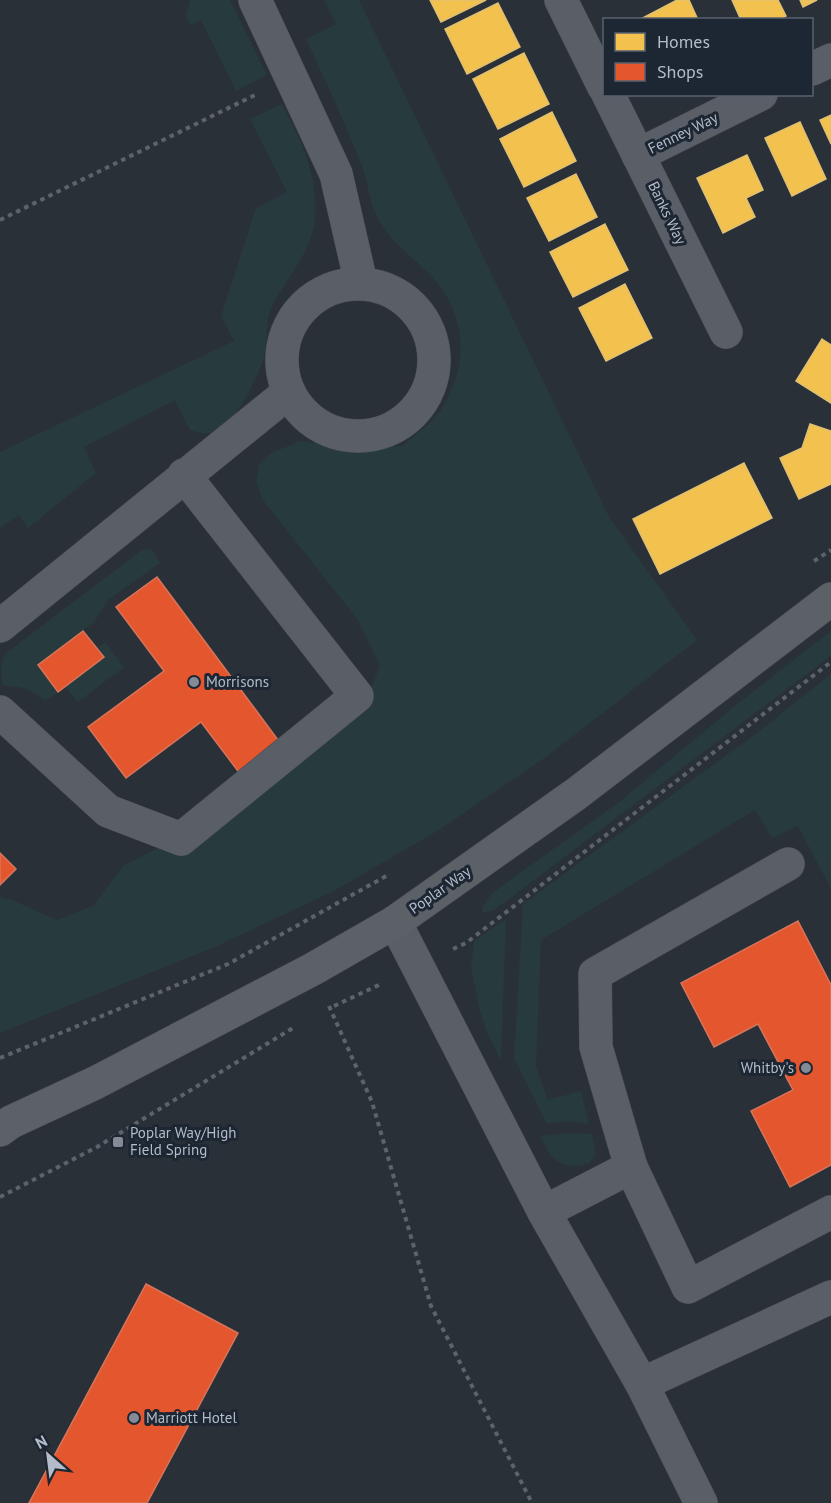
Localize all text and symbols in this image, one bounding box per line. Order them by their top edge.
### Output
legend [603,18,813,96]
text: Homes [657,30,710,53]
text: Shops [657,60,703,83]
street label: Fenney Way [645,107,721,158]
street label: Banks Way [644,178,691,247]
place label: Morrisons [206,672,269,691]
marker: Morrisons [187,675,201,689]
street label: Poplar Way [405,861,474,918]
place label: Whitby's [741,1058,794,1077]
marker: Whitby's [799,1061,813,1075]
place label: Poplar Way/High Field Spring [130,1123,237,1159]
marker: Poplar Way/High Field Spring [111,1135,125,1149]
place label: Marriott Hotel [146,1408,237,1427]
marker: Marriott Hotel [127,1411,141,1425]
north arrow [18,1425,78,1485]
text: N [32,1430,50,1453]

